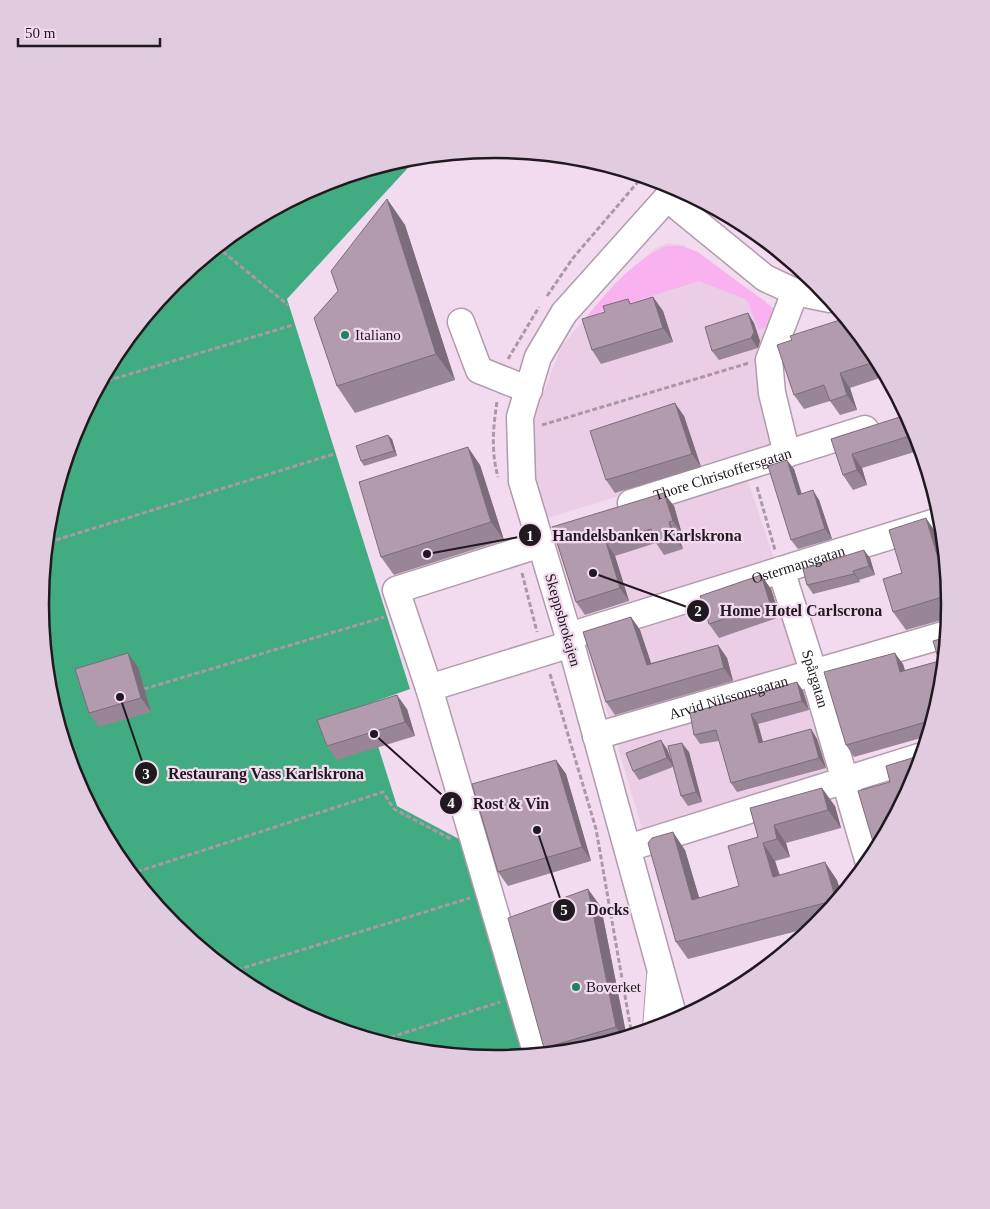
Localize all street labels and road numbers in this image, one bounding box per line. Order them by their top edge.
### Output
street label: Thore Christoffersgatan [652,445,794,503]
street label: Ostermansgatan [750,543,847,587]
street label: Skeppsbrokajen [542,572,584,669]
street label: Spårgatan [799,648,832,710]
street label: Arvid Nilssonsgatan [667,673,790,722]

